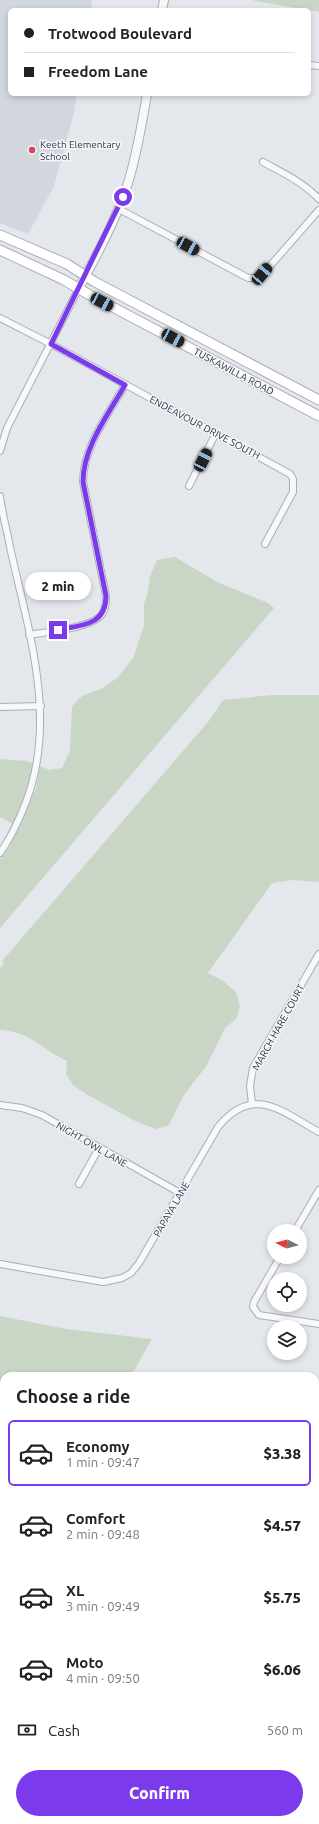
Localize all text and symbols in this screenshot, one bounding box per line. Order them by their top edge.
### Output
text: Trotwood Boulevard [48,25,192,42]
text: Freedom Lane [48,63,148,80]
place label: Keeth Elementary School [40,139,121,162]
marker: Keeth Elementary School [27,145,37,155]
route start [114,188,132,206]
car [175,235,201,257]
car [250,261,274,287]
car [89,291,115,313]
car [160,327,186,349]
street label: TUSKAWILLA ROAD [192,346,276,397]
street label: ENDEAVOUR DRIVE SOUTH [148,394,262,461]
car [192,447,214,473]
callout: 2 min [25,572,91,600]
text: 2 min [41,579,75,593]
route end [49,621,67,639]
street label: MARCH HARE COURT [250,982,307,1072]
street label: NIGHT OWL LANE [54,1120,130,1169]
street label: PAPAYA LANE [151,1179,192,1239]
north arrow [267,1224,307,1264]
map controls [267,1224,307,1360]
button: locate [267,1272,307,1312]
button: layers [267,1320,307,1360]
text: Choose a ride [16,1386,130,1406]
icon: car [18,1435,54,1471]
text: Economy [66,1438,130,1455]
text: $3.38 [263,1445,301,1462]
text: 1 min · 09:47 [66,1455,140,1469]
icon: car [18,1507,54,1543]
text: Comfort [66,1510,125,1527]
text: $4.57 [263,1517,301,1534]
text: 2 min · 09:48 [66,1527,140,1541]
icon: car [18,1579,54,1615]
text: XL [66,1582,84,1599]
text: $5.75 [263,1589,301,1606]
text: 3 min · 09:49 [66,1599,140,1613]
icon: car [18,1651,54,1687]
text: Moto [66,1654,104,1671]
text: $6.06 [263,1661,301,1678]
text: 4 min · 09:50 [66,1671,140,1685]
icon: cash [16,1719,38,1741]
text: Cash [48,1722,80,1739]
text: 560 m [267,1723,303,1737]
button: Confirm [16,1770,303,1816]

